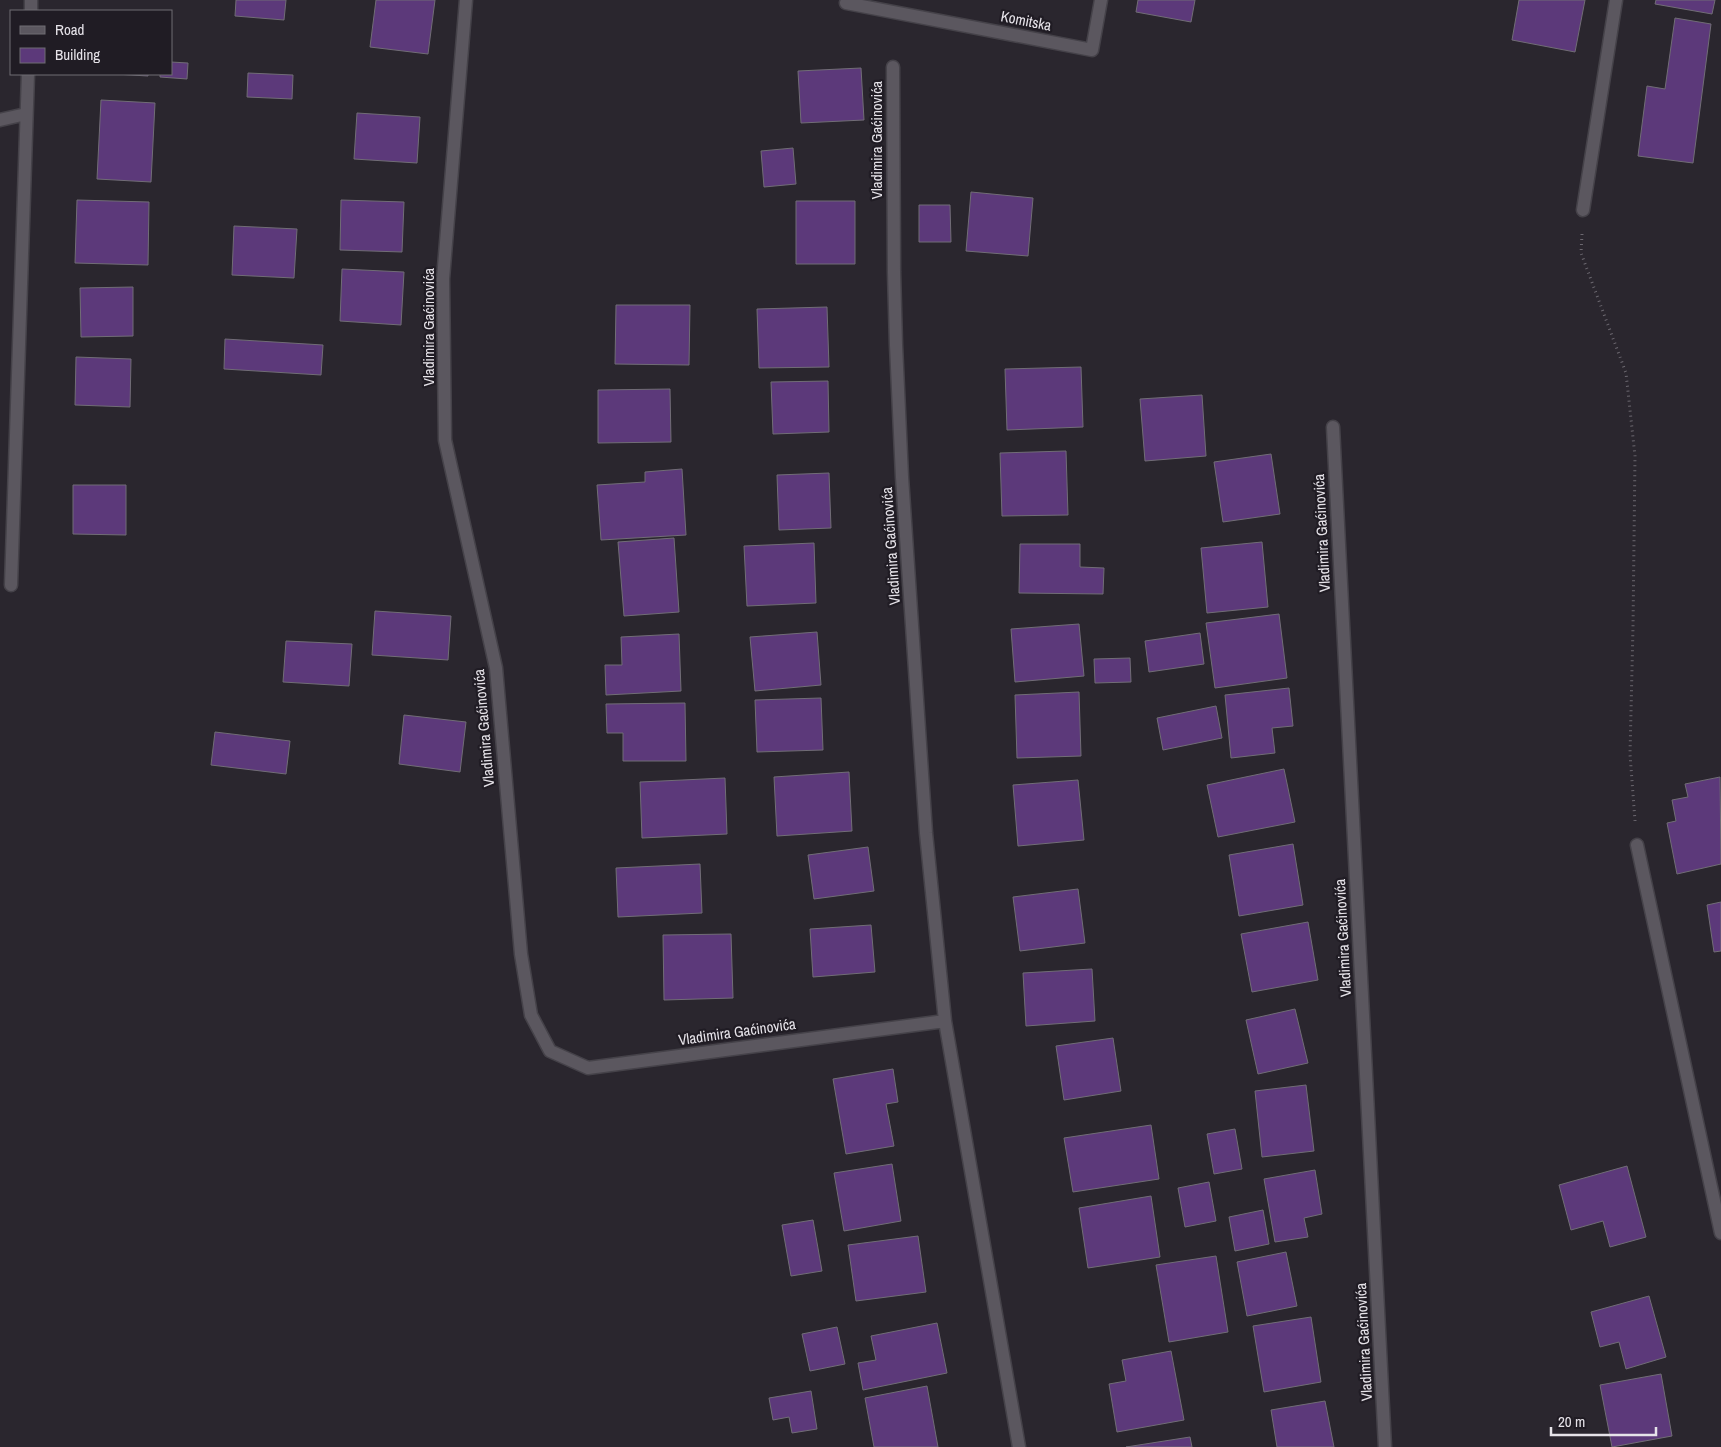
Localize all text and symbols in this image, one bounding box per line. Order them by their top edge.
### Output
street label: Komitska [999,5,1053,36]
legend [10,10,172,75]
text: Road [55,19,84,40]
text: Building [55,44,100,65]
street label: Vladimira Gaćinovića [866,81,887,199]
street label: Vladimira Gaćinovića [418,268,439,386]
street label: Vladimira Gaćinovića [1308,473,1335,593]
street label: Vladimira Gaćinovića [876,486,905,606]
street label: Vladimira Gaćinovića [468,668,499,788]
street label: Vladimira Gaćinovića [1329,878,1356,998]
street label: Vladimira Gaćinovića [677,1013,797,1050]
street label: Vladimira Gaćinovića [1350,1282,1377,1402]
scale bar [1551,1404,1656,1436]
text: 20 m [1558,1411,1585,1432]

